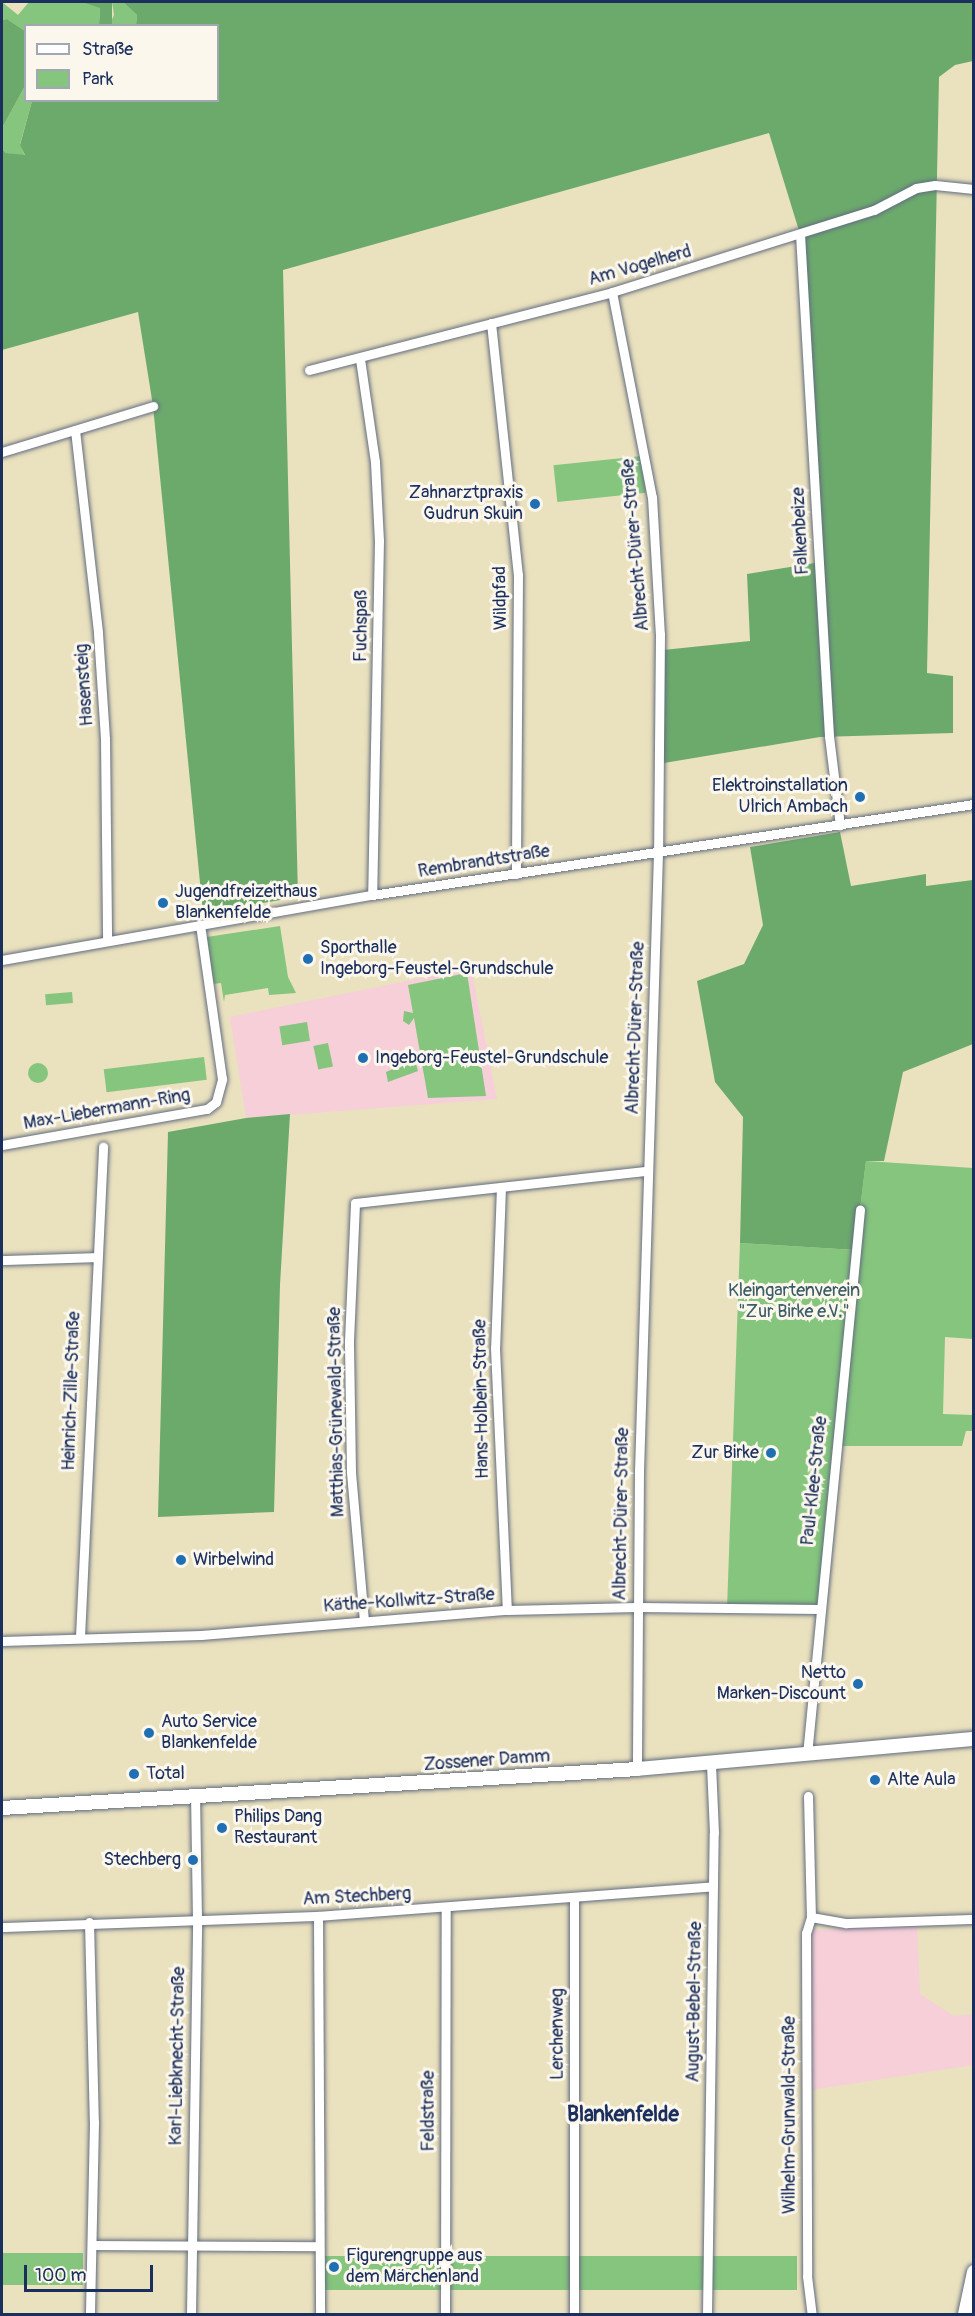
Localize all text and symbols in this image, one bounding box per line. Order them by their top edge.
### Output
legend [24,24,219,102]
text: Straße [82,38,133,61]
text: Park [82,68,114,91]
street label: Am Vogelherd [586,241,694,291]
street label: Albrecht-Dürer-Straße [618,458,654,632]
place label: Zahnarztpraxis Gudrun Skuin [409,483,523,526]
street label: Falkenbeize [788,487,814,575]
marker: Zahnarztpraxis Gudrun Skuin [528,497,542,511]
street label: Wildpfad [490,566,512,630]
street label: Fuchspaß [351,590,373,662]
street label: Hasensteig [71,643,99,727]
place label: Elektroinstallation Ulrich Ambach [712,776,848,818]
marker: Elektroinstallation Ulrich Ambach [853,790,867,804]
street label: Rembrandtstraße [417,841,551,883]
place label: Jugendfreizeithaus Blankenfelde [175,882,317,924]
marker: Jugendfreizeithaus Blankenfelde [156,896,170,910]
place label: Sporthalle Ingeborg-Feustel-Grundschule [320,938,553,980]
street label: Albrecht-Dürer-Straße [622,941,650,1115]
marker: Sporthalle Ingeborg-Feustel-Grundschule [301,952,315,966]
place label: Ingeborg-Feustel-Grundschule [375,1047,608,1069]
marker: Ingeborg-Feustel-Grundschule [356,1051,370,1065]
street label: Max-Liebermann-Ring [22,1085,192,1135]
park label: Kleingartenverein "Zur Birke e.V." [728,1281,860,1324]
street label: Matthias-Grünewald-Straße [324,1307,350,1517]
street label: Heinrich-Zille-Straße [58,1311,86,1471]
street label: Hans-Holbein-Straße [470,1319,494,1479]
street label: Paul-Klee-Straße [797,1415,833,1547]
street label: Albrecht-Dürer-Straße [610,1427,634,1601]
place label: Zur Birke [691,1442,759,1464]
marker: Zur Birke [764,1446,778,1460]
place label: Wirbelwind [193,1549,274,1571]
marker: Wirbelwind [174,1553,188,1567]
street label: Käthe-Kollwitz-Straße [323,1584,495,1618]
place label: Netto Marken-Discount [717,1663,846,1706]
marker: Netto Marken-Discount [851,1677,865,1691]
place label: Auto Service Blankenfelde [161,1712,257,1754]
marker: Auto Service Blankenfelde [142,1726,156,1740]
street label: Zossener Damm [423,1746,551,1776]
place label: Total [146,1763,185,1785]
marker: Total [127,1767,141,1781]
place label: Alte Aula [887,1769,956,1791]
marker: Alte Aula [868,1773,882,1787]
place label: Philips Dang Restaurant [234,1807,322,1850]
marker: Philips Dang Restaurant [215,1821,229,1835]
place label: Stechberg [104,1849,181,1871]
marker: Stechberg [186,1853,200,1867]
street label: Am Stechberg [302,1883,412,1911]
street label: August-Bebel-Straße [683,1921,707,2083]
street label: Karl-Liebknecht-Straße [166,1966,190,2146]
street label: Lerchenweg [547,1988,569,2080]
street label: Wilhelm-Grunwald-Straße [779,2016,801,2214]
street label: Feldstraße [418,2070,440,2152]
district label: Blankenfelde [567,2102,679,2128]
place label: Figurengruppe aus dem Märchenland [346,2246,482,2288]
scale bar [27,2253,156,2291]
marker: Figurengruppe aus dem Märchenland [327,2260,341,2274]
text: 100 m [35,2264,87,2287]

